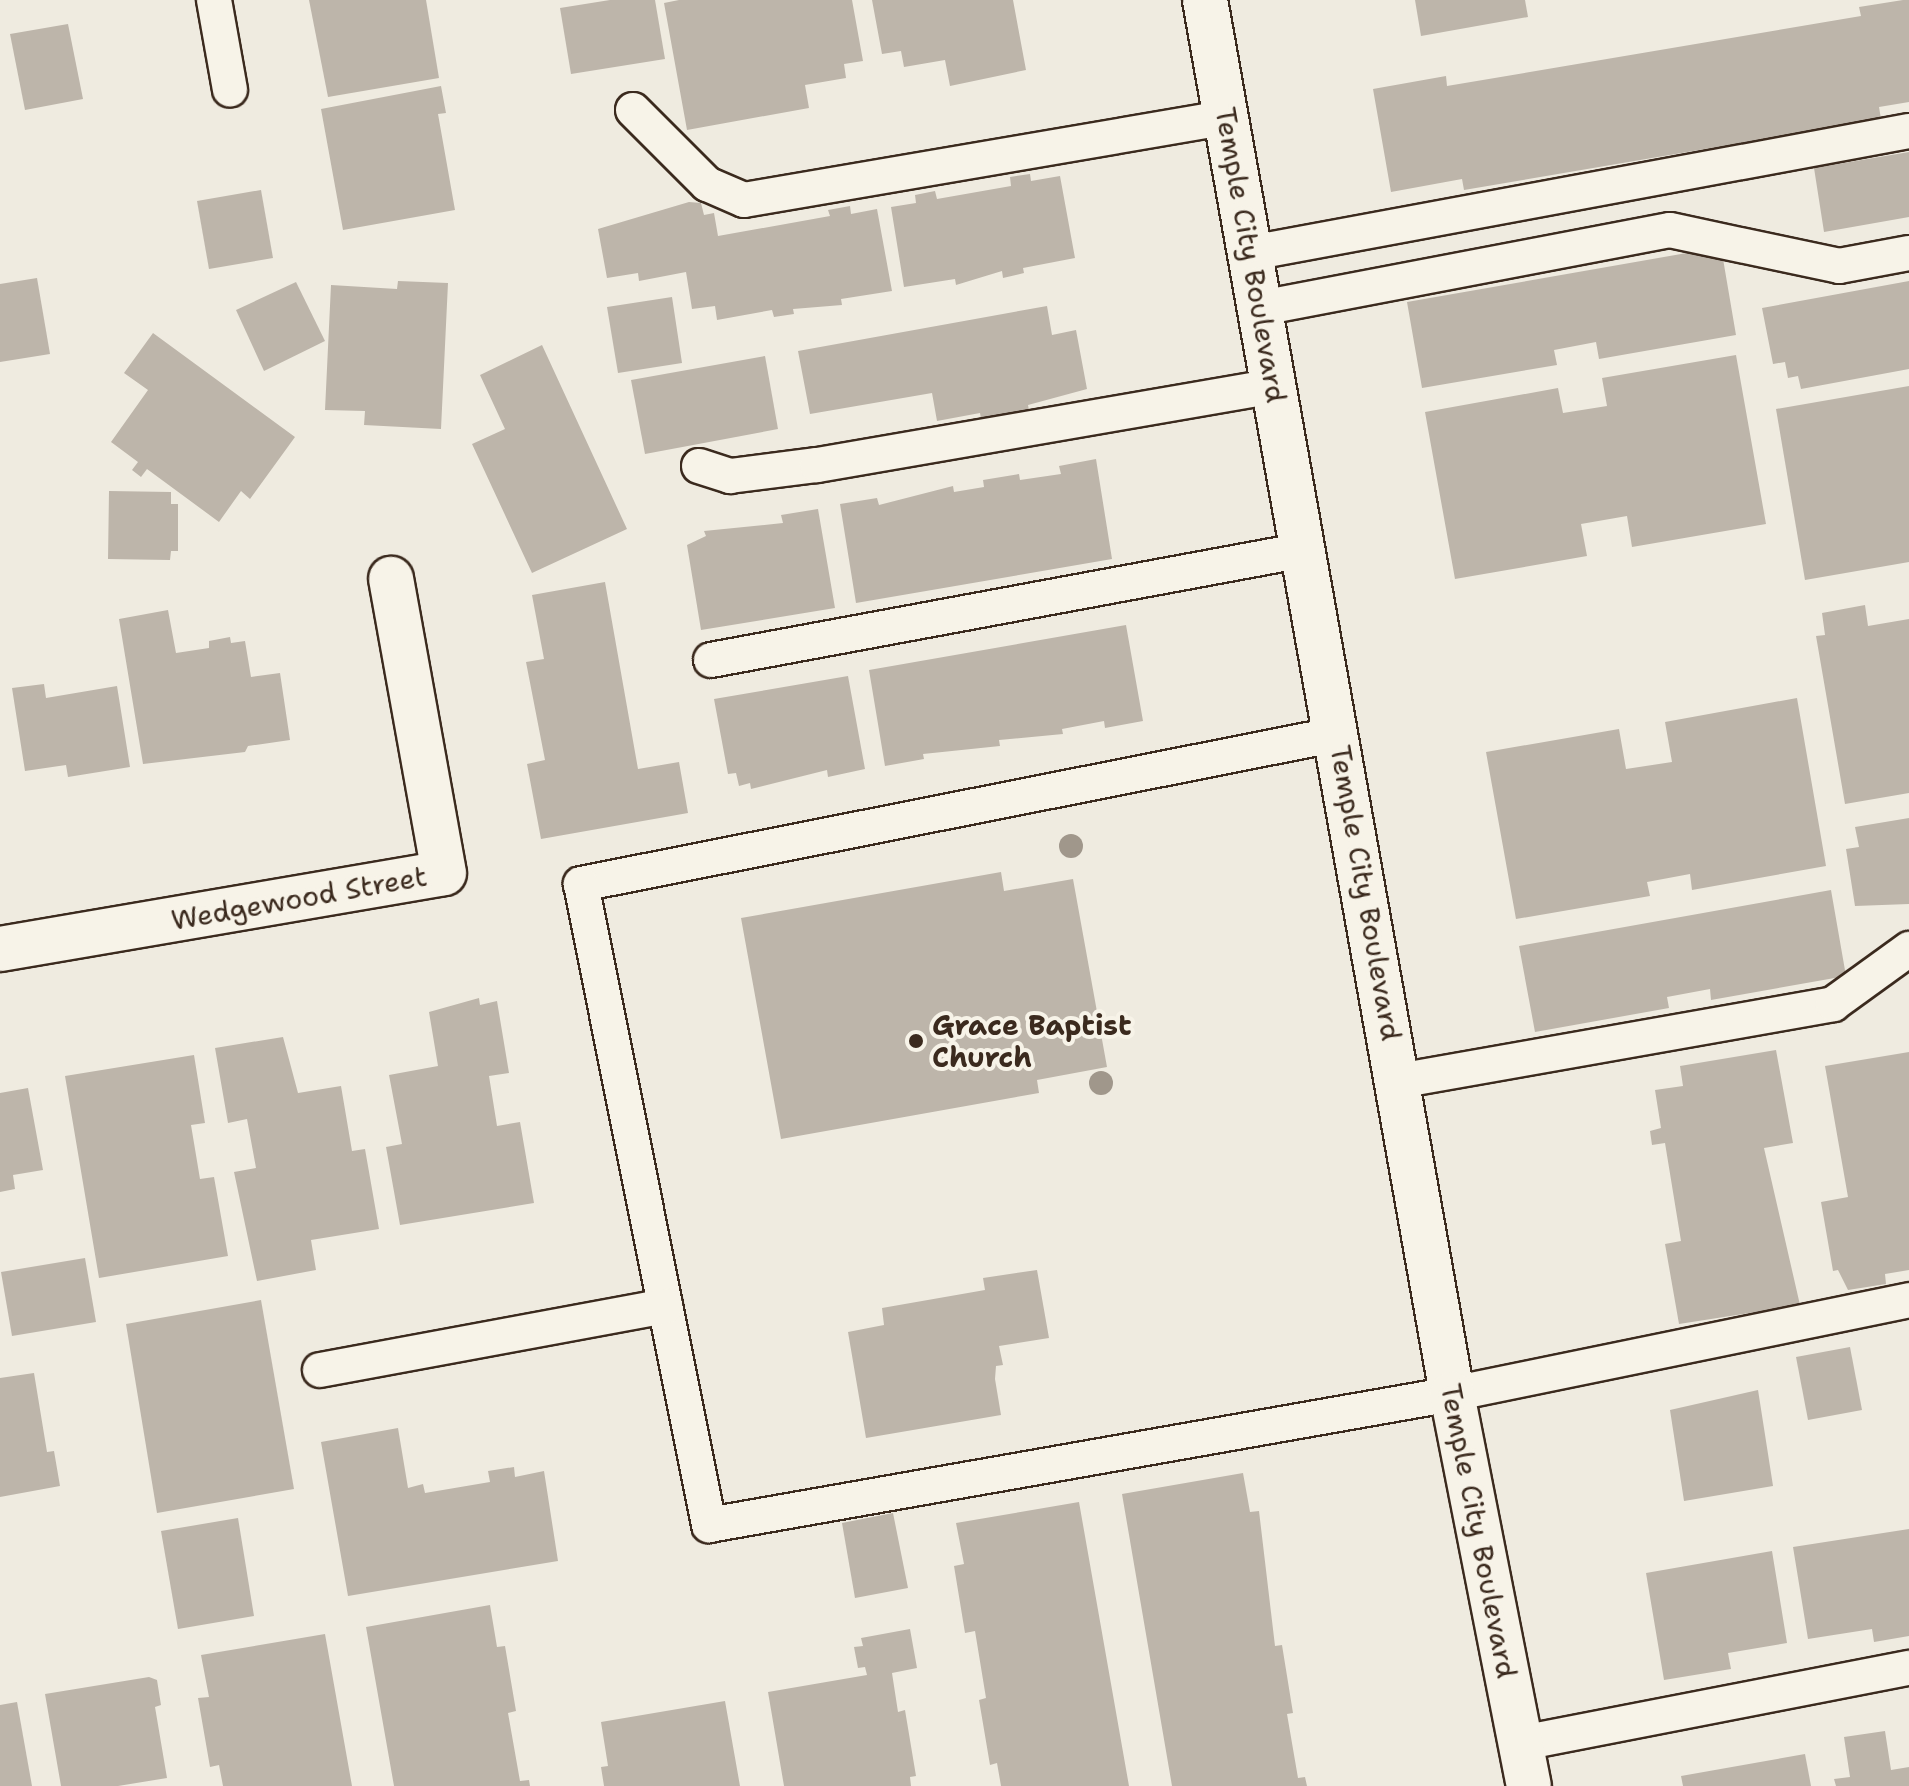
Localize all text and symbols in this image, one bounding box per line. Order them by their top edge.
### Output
street label: Temple City Boulevard [1208,105,1294,405]
street label: Temple City Boulevard [1323,743,1409,1043]
street label: Wedgewood Street [169,859,429,937]
place label: Grace Baptist Church [932,1008,1132,1074]
marker: Grace Baptist Church [907,1032,925,1050]
street label: Temple City Boulevard [1434,1381,1524,1681]

